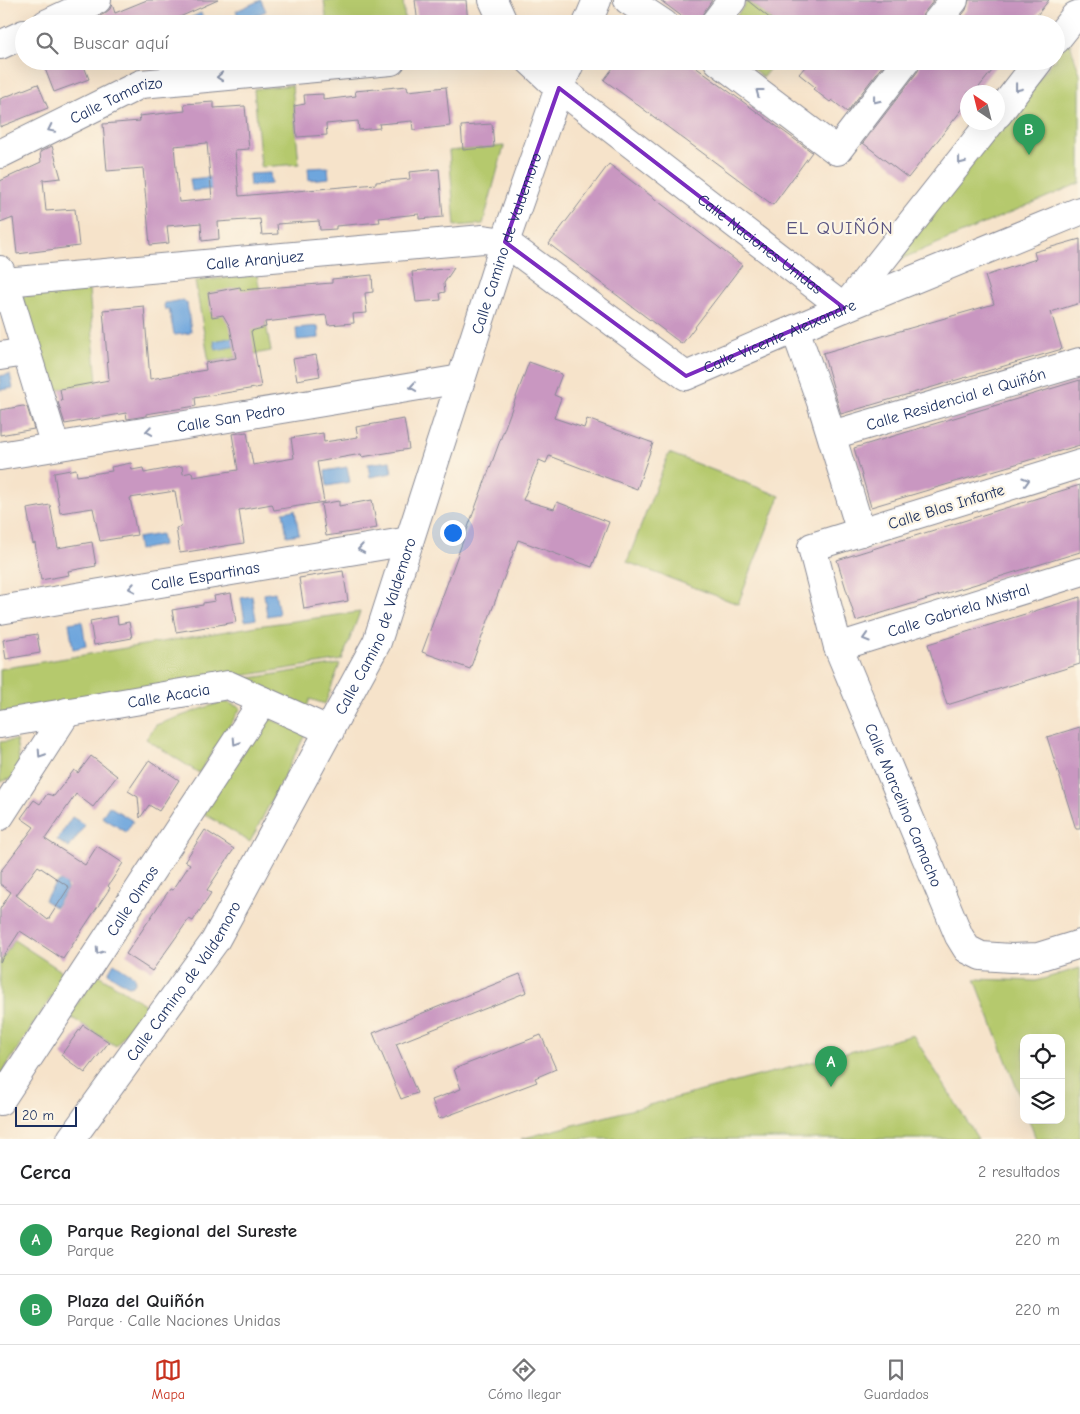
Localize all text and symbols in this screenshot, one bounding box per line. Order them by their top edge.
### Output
search box [15,15,1065,70]
icon: search [33,29,61,57]
text: Buscar aquí [73,32,169,54]
one-way arrow [216,71,224,82]
street label: Calle Tamarizo [67,74,164,128]
one-way arrow [1016,82,1024,91]
north arrow [960,85,1005,130]
one-way arrow [756,89,765,97]
one-way arrow [874,94,882,103]
pin: B [1013,114,1045,155]
one-way arrow [47,123,56,133]
street label: Calle Camino de Valdemoro [468,150,546,336]
one-way arrow [958,155,966,164]
street label: Calle Naciones Unidas [694,190,826,298]
district label: EL QUIÑÓN [786,217,894,239]
street label: Calle Aranjuez [205,247,305,274]
street label: Calle Vicente Aleixandre [701,296,859,377]
street label: Calle Residencial el Quiñón [864,365,1048,434]
one-way arrow [409,381,417,392]
street label: Calle San Pedro [176,401,286,436]
one-way arrow [145,425,154,435]
one-way arrow [1021,477,1030,487]
street label: Calle Blas Infante [886,481,1007,533]
your location [440,520,466,546]
street label: Calle Camino de Valdemoro [331,536,420,718]
one-way arrow [357,543,365,553]
street label: Calle Espartinas [150,558,261,594]
street label: Calle Gabriela Mistral [885,580,1032,641]
one-way arrow [127,582,136,592]
one-way arrow [863,633,871,643]
street label: Calle Acacia [126,680,211,712]
street label: Calle Marcelino Camacho [861,721,945,890]
one-way arrow [233,737,243,746]
one-way arrow [38,748,47,757]
street label: Calle Olmos [103,862,163,940]
street label: Calle Camino de Valdemoro [123,898,245,1065]
one-way arrow [96,945,105,954]
map controls [1020,1034,1065,1124]
button: locate [1020,1034,1065,1079]
pin: A [815,1046,847,1087]
button: layers [1020,1079,1065,1124]
scale bar [15,1104,78,1127]
text: 20 m [22,1107,54,1124]
text: Cerca [20,1160,71,1184]
text: 2 resultados [978,1163,1060,1181]
text: Parque Regional del Sureste [67,1220,297,1242]
text: A [32,1231,40,1249]
text: 220 m [1015,1231,1060,1249]
text: Parque [67,1242,114,1260]
text: Plaza del Quiñón [67,1290,205,1312]
text: B [31,1301,41,1319]
text: 220 m [1015,1301,1060,1319]
text: Parque · Calle Naciones Unidas [67,1312,280,1330]
tab: Mapa [151,1356,185,1403]
tab: Cómo llegar [488,1356,561,1403]
tab: Guardados [864,1356,929,1403]

